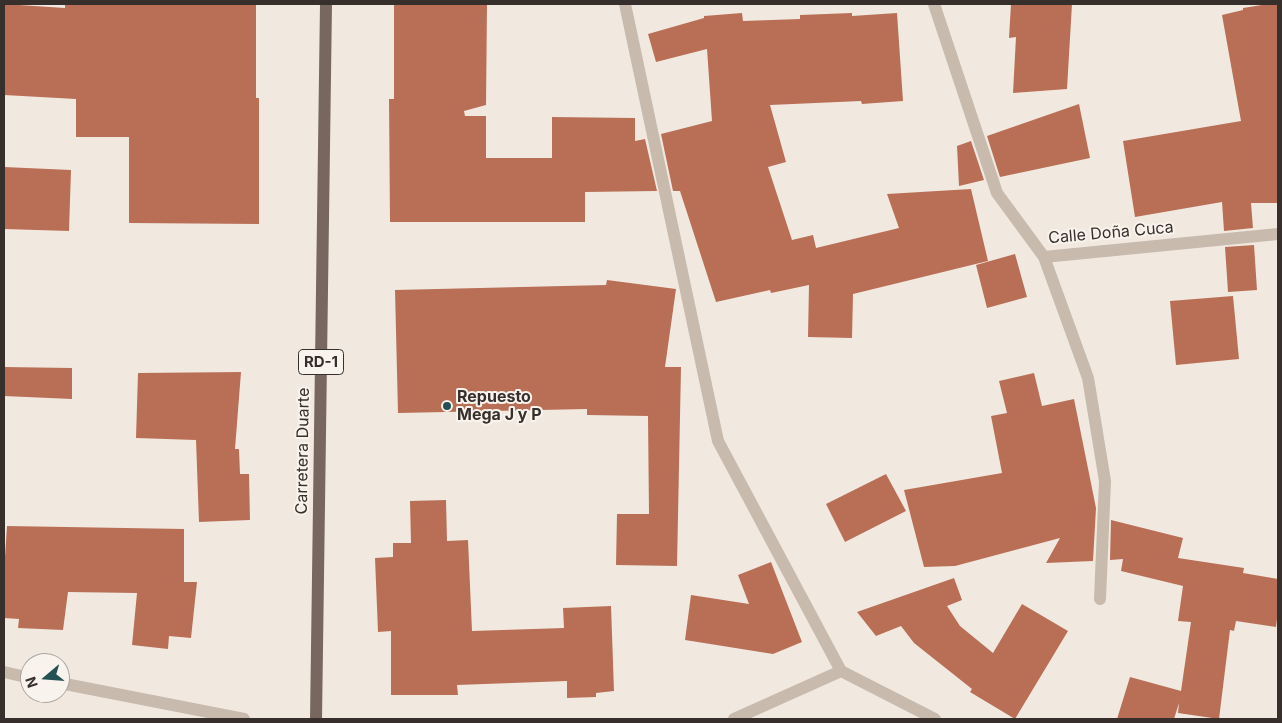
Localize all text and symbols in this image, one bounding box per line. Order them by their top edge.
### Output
street label: Calle Doña Cuca [1048,218,1174,248]
road number: RD-1 [298,350,344,374]
place label: Repuesto Mega J y P [457,387,542,425]
street label: Carretera Duarte [292,388,314,514]
marker: Repuesto Mega J y P [441,400,453,412]
north arrow [20,653,70,703]
text: N [21,675,41,690]

